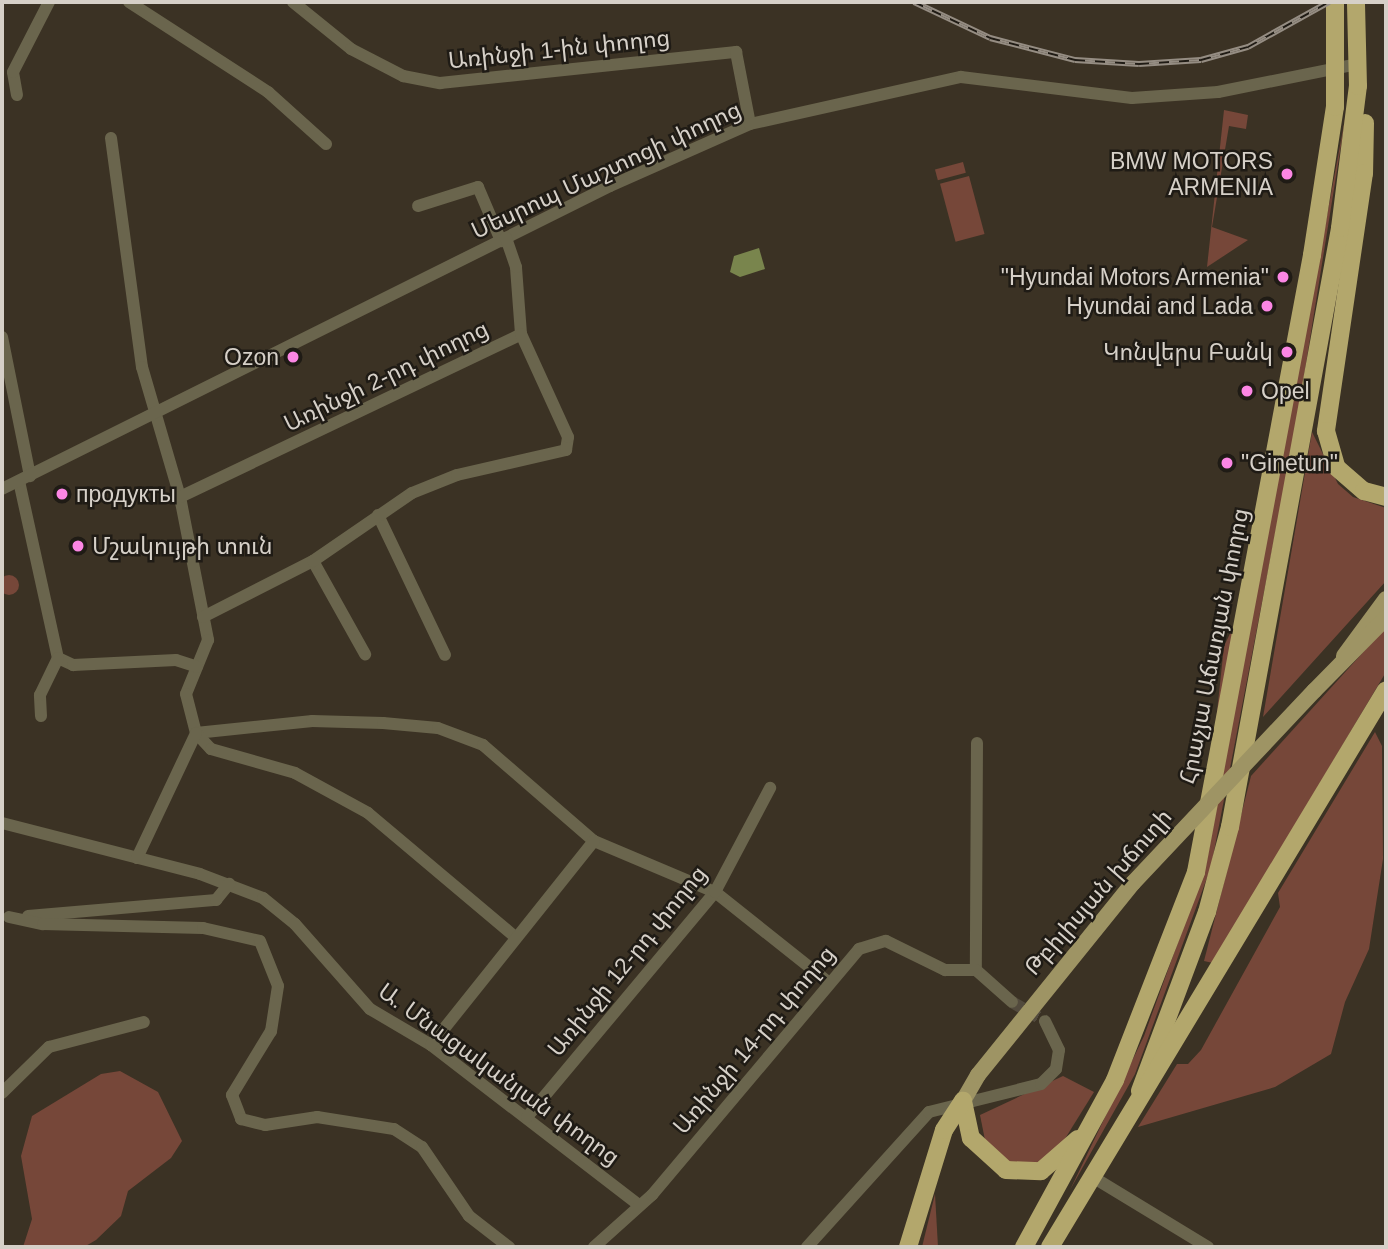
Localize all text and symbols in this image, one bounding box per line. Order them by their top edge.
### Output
street label: Առինջի 1-ին փողոց [447,24,671,74]
street label: Մեսրոպ Մաշտոցի փողոց [467,95,745,245]
place label: BMW MOTORS ARMENIA [1110,147,1273,201]
marker: BMW MOTORS ARMENIA [1279,166,1295,182]
place label: "Hyundai Motors Armenia" [1000,263,1269,291]
marker: "Hyundai Motors Armenia" [1275,269,1291,285]
place label: Hyundai and Lada [1066,292,1253,320]
marker: Hyundai and Lada [1259,298,1275,314]
street label: Առինջի 2-րդ փողոց [279,314,493,438]
place label: Կոնվերս Բանկ [1103,338,1273,366]
place label: Ozon [224,343,279,371]
marker: Կոնվերս Բանկ [1279,344,1295,360]
marker: Ozon [285,349,301,365]
place label: Opel [1261,377,1310,405]
marker: Opel [1239,383,1255,399]
place label: "Ginetun" [1241,449,1338,477]
marker: "Ginetun" [1219,455,1235,471]
place label: продукты [76,480,176,508]
marker: продукты [54,486,70,502]
street label: Հրաչյա Աճառյան փողոց [1174,506,1254,786]
place label: Մշակույթի տուն [92,532,272,560]
marker: Մշակույթի տուն [70,538,86,554]
street label: Թբիլիսյան խճուղի [1018,803,1178,981]
street label: Առինջի 12-րդ փողոց [542,860,712,1062]
street label: Առինջի 14-րդ փողոց [667,940,841,1140]
street label: Ա. Մնացականյան փողոց [373,977,625,1171]

